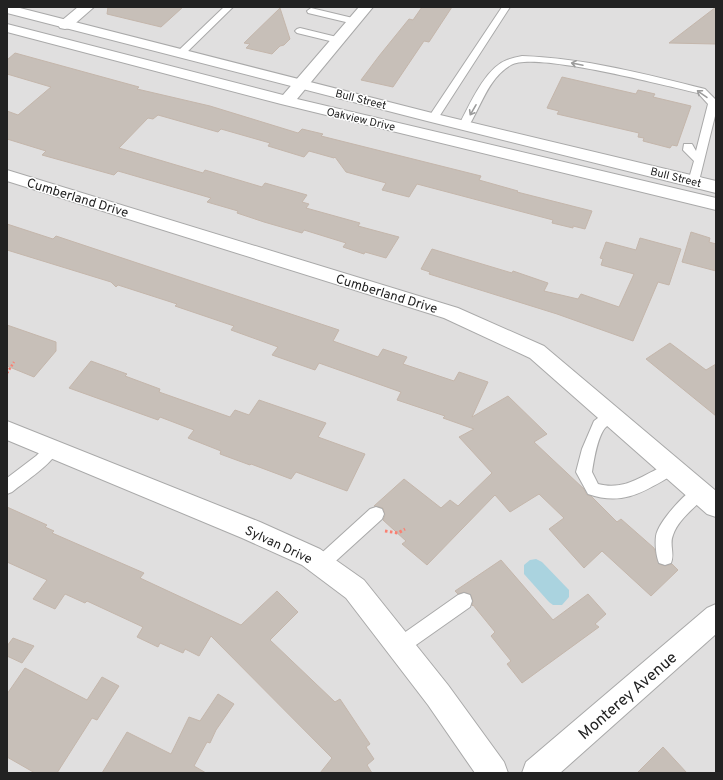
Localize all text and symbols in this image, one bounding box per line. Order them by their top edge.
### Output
one-way arrow [570,60,583,68]
street label: Bull Street [334,87,388,113]
one-way arrow [697,90,708,98]
one-way arrow [468,104,476,116]
street label: Oakview Drive [325,105,397,135]
street label: Bull Street [649,165,703,191]
street label: Cumberland Drive [25,176,130,222]
street label: Cumberland Drive [334,272,439,318]
street label: Sylvan Drive [242,523,314,568]
street label: Monterey Avenue [575,648,682,745]

